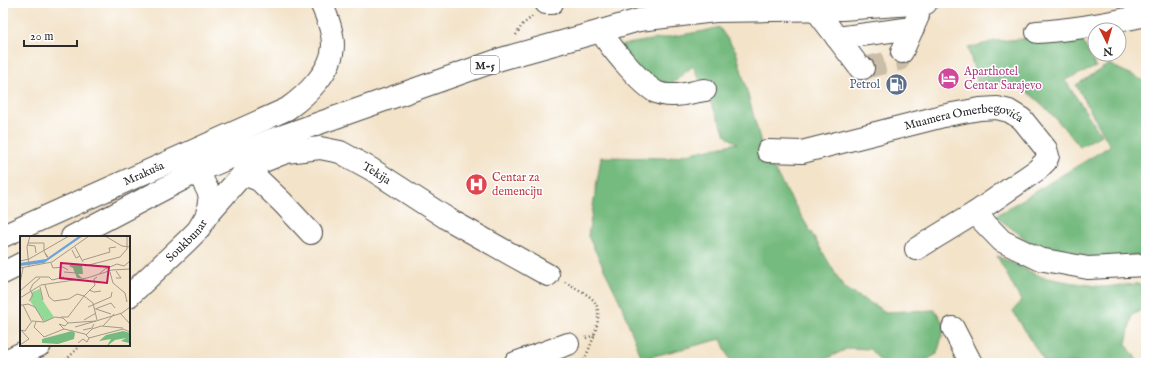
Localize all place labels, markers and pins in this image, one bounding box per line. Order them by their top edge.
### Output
place label: Aparthotel Centar Sarajevo [963,64,1042,93]
hotel icon: Aparthotel Centar Sarajevo [936,65,962,91]
fuel station icon: Petrol [883,71,909,97]
place label: Petrol [849,77,881,92]
place label: Centar za demenciju [492,170,542,199]
hospital icon: Centar za demenciju [464,171,490,197]

